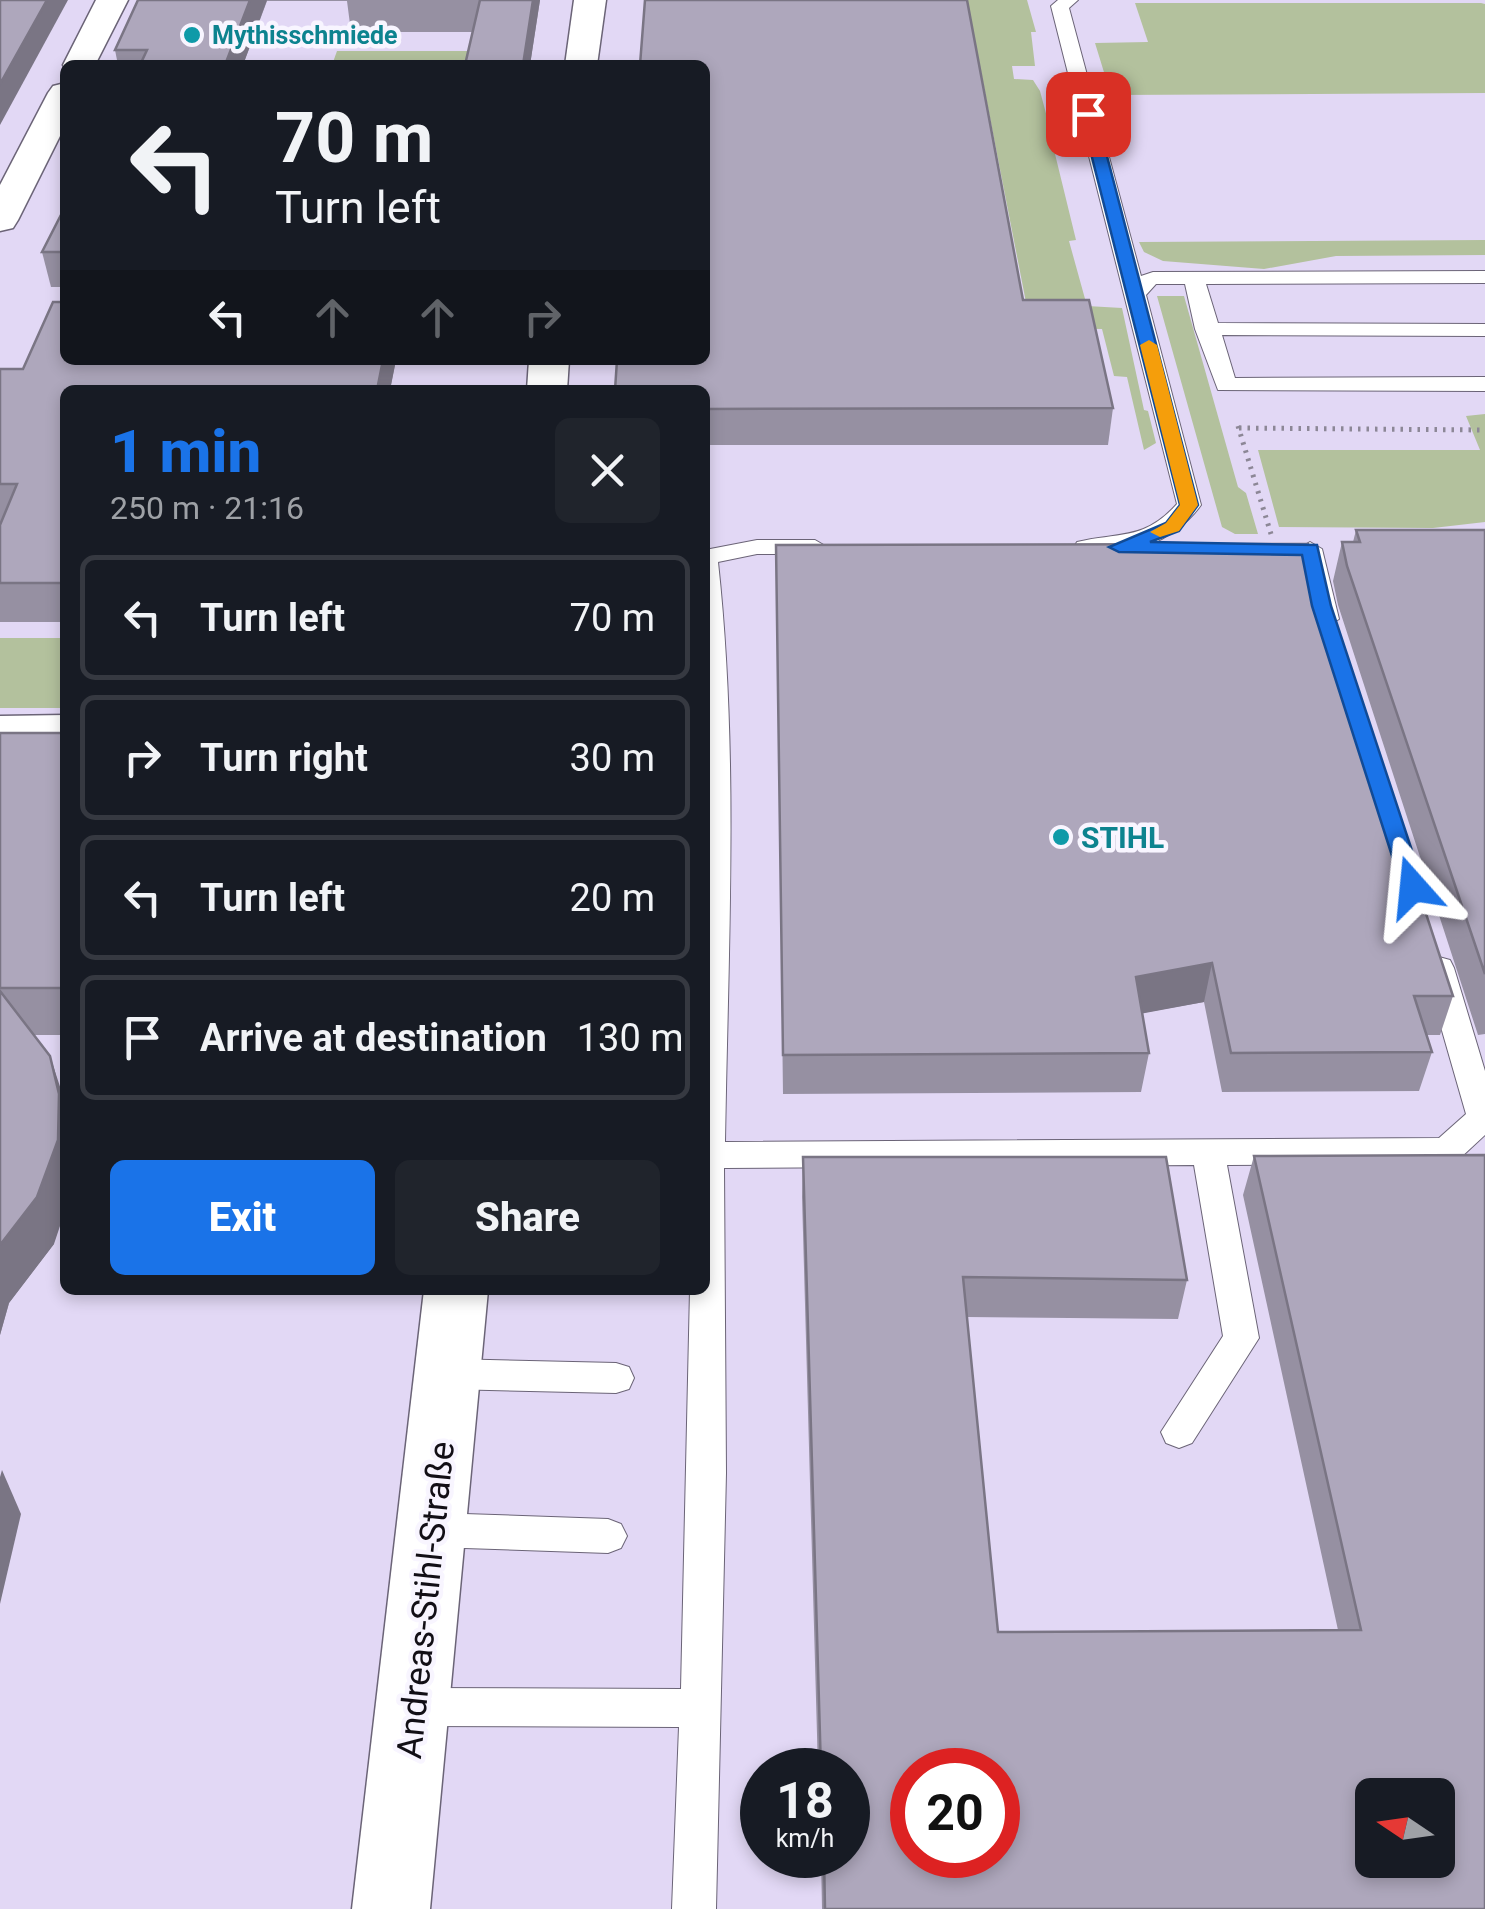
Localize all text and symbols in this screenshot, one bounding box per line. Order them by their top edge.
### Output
place label: Mythisschmiede [212,21,398,50]
marker: Mythisschmiede [181,24,203,46]
pin [1046,72,1131,157]
icon: arrive [1061,87,1116,142]
text: 70 m [275,97,433,179]
icon: left [110,100,240,230]
text: Turn left [275,181,441,234]
icon: left [200,290,255,345]
icon: ahead [305,290,360,345]
icon: ahead [410,290,465,345]
icon: right [515,290,570,345]
text: 1 min [110,416,261,487]
button: close [555,418,660,523]
text: 250 m · 21:16 [110,489,304,527]
icon: left [115,590,170,645]
text: Turn left [200,596,345,640]
text: 70 m [570,596,655,640]
icon: right [115,730,170,785]
text: Turn right [200,736,368,780]
text: 30 m [570,736,655,780]
place label: STIHL [1081,820,1164,855]
marker: STIHL [1050,826,1072,848]
position arrow [1361,835,1465,939]
icon: left [115,870,170,925]
text: Turn left [200,876,345,920]
text: 20 m [570,876,655,920]
icon: arrive [115,1010,170,1065]
text: Arrive at destination [200,1016,547,1060]
text: 130 m [577,1016,684,1060]
button: Exit [110,1160,375,1275]
button: Share [395,1160,660,1275]
street label: Andreas-Stihl-Straße [389,1439,463,1761]
speed limit sign: 20 [890,1748,1020,1878]
text: 18 [776,1772,834,1830]
north arrow [1355,1778,1455,1878]
map controls [1355,1778,1455,1878]
text: km/h [776,1824,834,1853]

